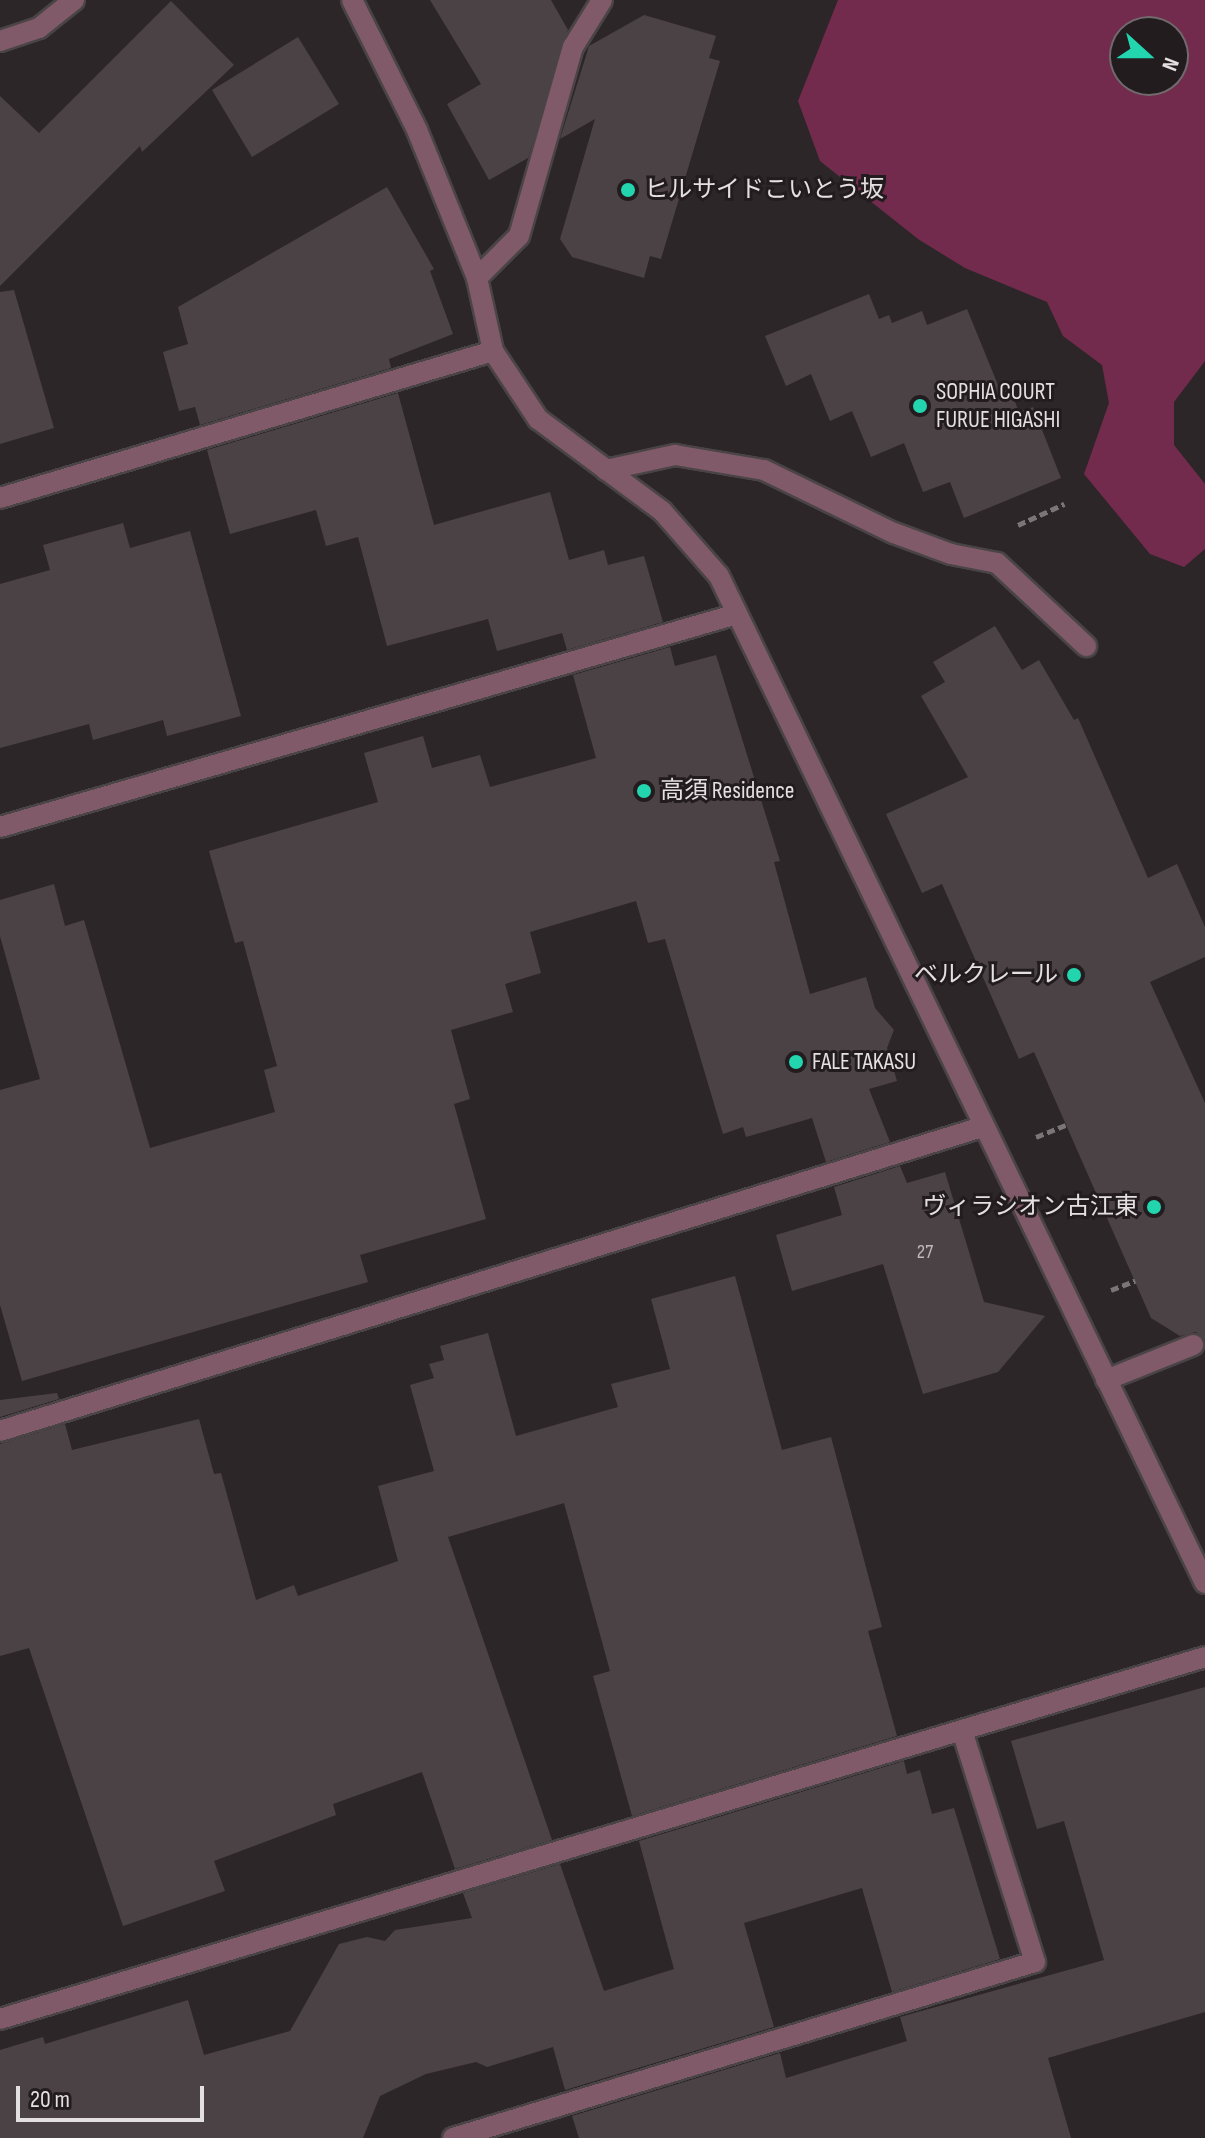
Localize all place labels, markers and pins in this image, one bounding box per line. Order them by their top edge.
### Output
place label: ヒルサイドこいとう坂 [644,176,884,204]
marker: ヒルサイドこいとう坂 [619,181,637,199]
place label: SOPHIA COURT FURUE HIGASHI [936,378,1060,434]
marker: SOPHIA COURT FURUE HIGASHI [911,397,929,415]
place label: 高須 Residence [660,777,794,805]
marker: 高須 Residence [635,782,653,800]
place label: ベルクレール [914,961,1058,989]
marker: ベルクレール [1065,966,1083,984]
place label: FALE TAKASU [812,1048,916,1076]
marker: FALE TAKASU [787,1053,805,1071]
place label: ヴィラシオン古江東 [922,1193,1138,1221]
marker: ヴィラシオン古江東 [1145,1198,1163,1216]

